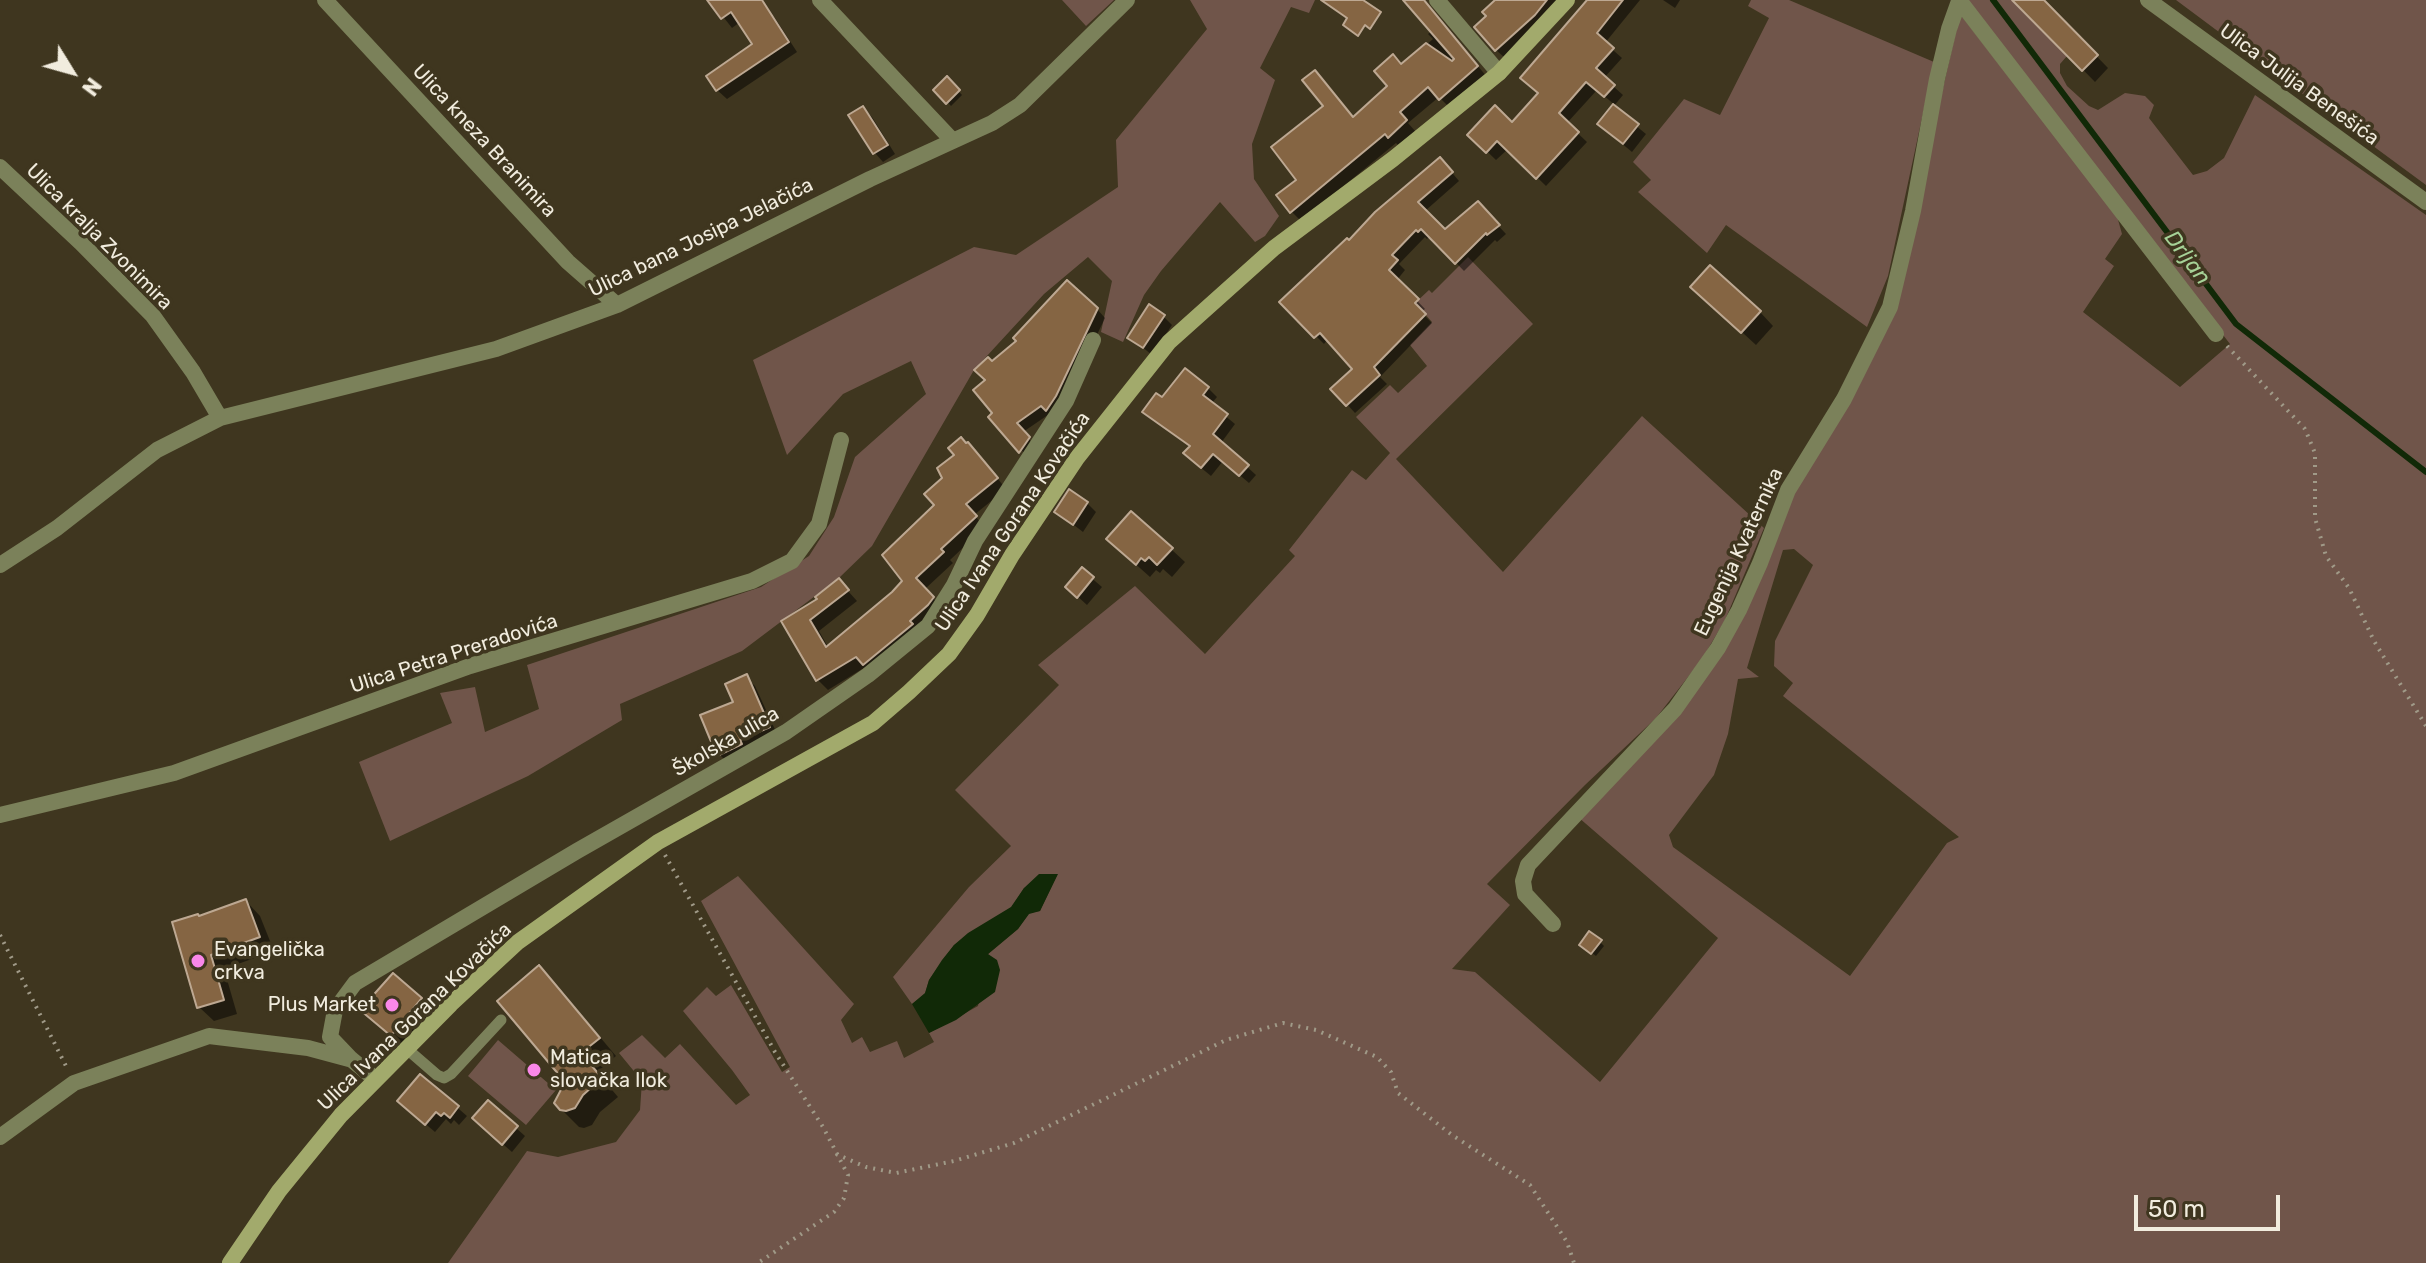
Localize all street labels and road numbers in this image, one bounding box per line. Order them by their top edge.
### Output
street label: Ulica Julija Benešića [2215,19,2383,151]
street label: Ulica kneza Branimira [407,60,561,222]
street label: Ulica kralja Zvonimira [21,159,177,315]
street label: Ulica bana Josipa Jelačića [585,173,817,303]
street label: Ulica Ivana Gorana Kovačića [930,408,1096,636]
street label: Eugenija Kvaternika [1690,464,1788,640]
street label: Ulica Petra Preradovića [347,609,561,699]
street label: Školska ulica [669,702,783,782]
street label: Ulica Ivana Gorana Kovačića [313,918,517,1116]

